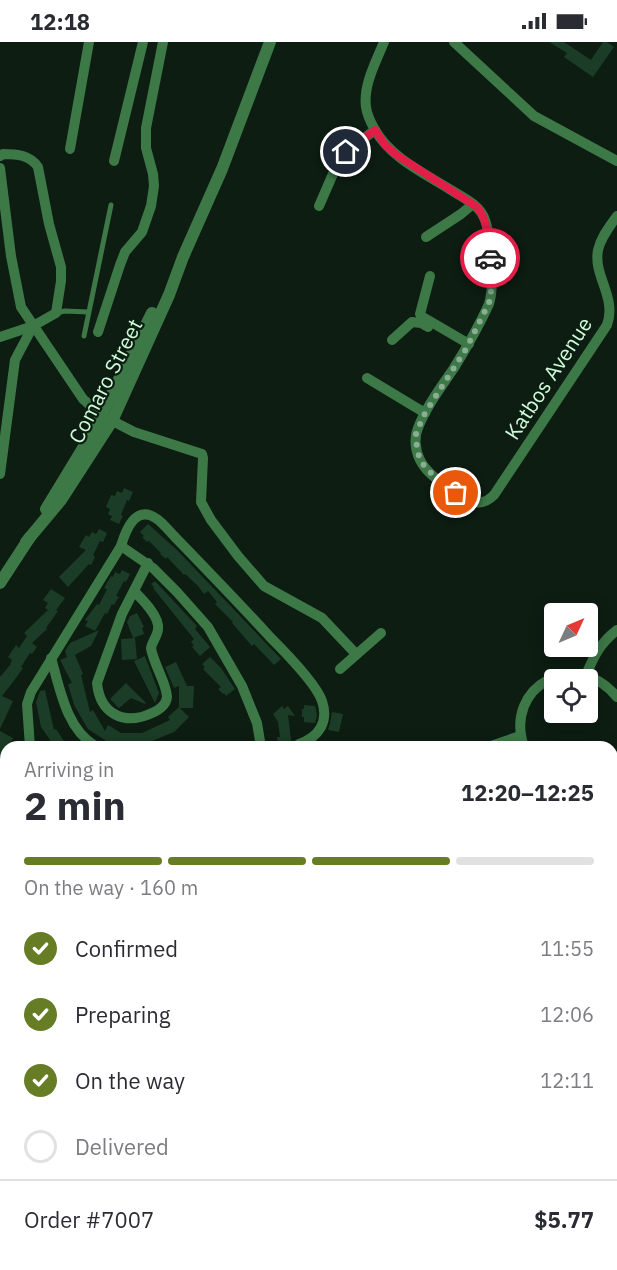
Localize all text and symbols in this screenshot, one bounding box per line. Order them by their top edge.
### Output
text: 12:18 [30,7,90,36]
pin [320,126,371,177]
icon: home [329,135,362,168]
courier [460,228,520,288]
icon: car [474,242,507,275]
street label: Katbos Avenue [498,311,598,445]
street label: Comaro Street [62,314,148,448]
pin [430,467,481,518]
icon: bag [439,476,472,509]
north arrow [544,603,598,657]
map controls [544,603,598,723]
button: locate [544,669,598,723]
text: Arriving in [24,756,114,783]
text: 12:20–12:25 [461,778,594,807]
text: 2 min [24,780,126,831]
text: On the way · 160 m [24,874,198,901]
icon: check [24,932,57,965]
text: Confirmed [75,934,178,963]
text: 11:55 [540,935,594,962]
icon: check [24,998,57,1031]
text: Preparing [75,1000,170,1029]
text: 12:06 [540,1001,594,1028]
icon: check [24,1064,57,1097]
text: On the way [75,1066,185,1095]
text: 12:11 [540,1067,594,1094]
text: Delivered [75,1132,169,1161]
text: Order #7007 [24,1205,154,1234]
text: $5.77 [534,1205,594,1234]

